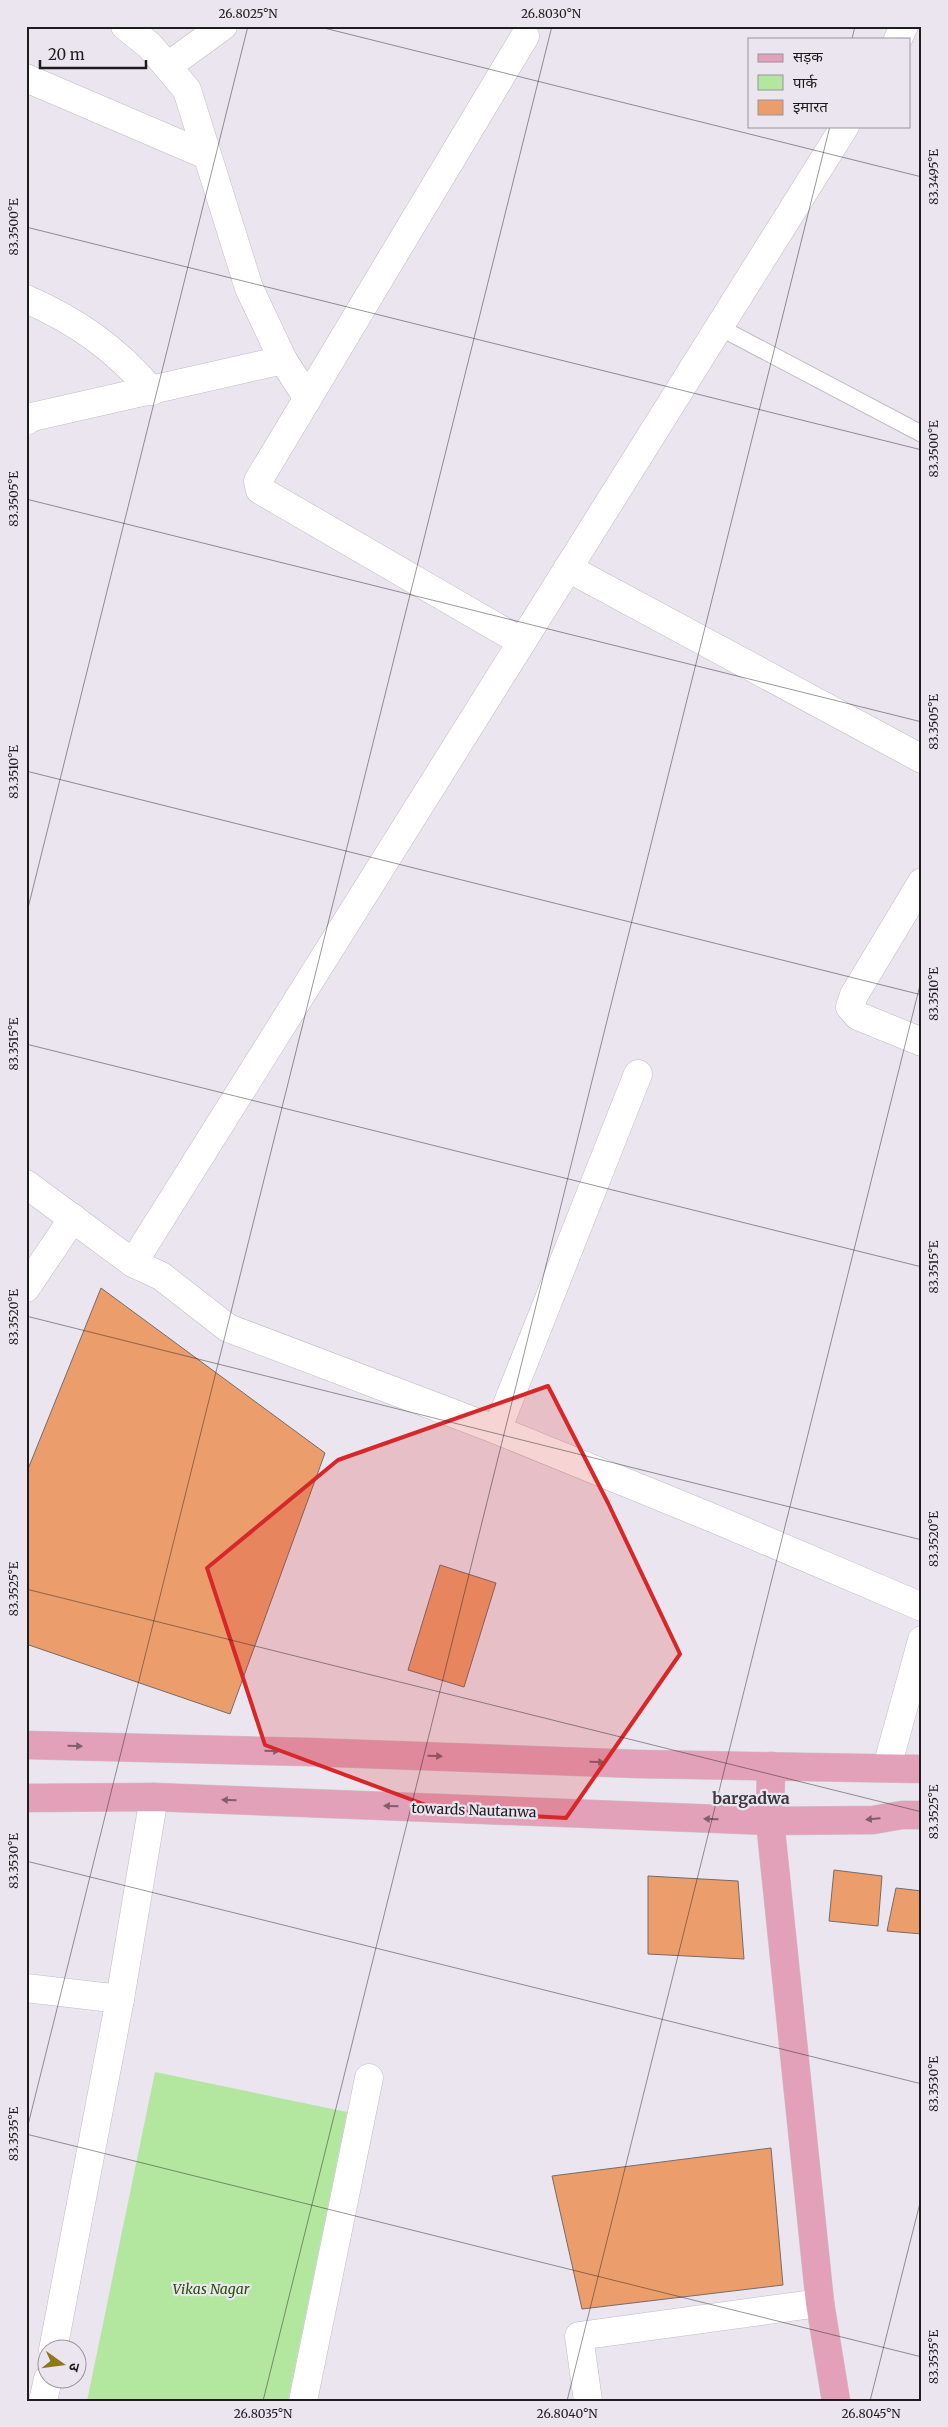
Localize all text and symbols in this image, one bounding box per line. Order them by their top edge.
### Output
text: 26.8025°N [218,6,278,21]
text: 26.8030°N [521,6,582,21]
scale bar [40,38,146,70]
legend [748,38,910,128]
text: 20 m [48,45,85,64]
text: सड़क [793,47,823,66]
text: पार्क [793,73,817,92]
text: इमारत [793,97,828,116]
text: 83.3495°E [926,149,941,205]
text: 83.3500°E [6,198,21,256]
text: 83.3500°E [926,420,941,478]
text: 83.3505°E [6,471,21,527]
text: 83.3505°E [926,694,941,750]
text: 83.3510°E [6,745,21,799]
text: 83.3510°E [926,967,941,1021]
text: 83.3515°E [6,1017,21,1070]
text: 83.3515°E [926,1240,941,1293]
text: 83.3520°E [6,1289,21,1345]
text: 83.3520°E [926,1511,941,1567]
text: 83.3525°E [6,1561,21,1616]
one-way arrow [67,1742,83,1750]
one-way arrow [265,1747,281,1755]
one-way arrow [427,1753,443,1761]
one-way arrow [589,1758,605,1766]
text: 83.3525°E [926,1784,941,1839]
district label: bargadwa [712,1788,790,1808]
one-way arrow [221,1796,237,1804]
street label: towards Nautanwa [411,1799,537,1821]
one-way arrow [383,1802,399,1810]
one-way arrow [703,1815,719,1823]
one-way arrow [865,1815,881,1823]
text: 83.3530°E [6,1833,21,1889]
text: 83.3530°E [926,2056,941,2112]
text: 83.3535°E [6,2107,21,2161]
park label: Vikas Nagar [173,2280,250,2298]
text: 83.3535°E [926,2330,941,2384]
north arrow [38,2340,88,2390]
text: उ [65,2361,84,2374]
text: 26.8035°N [234,2406,293,2421]
text: 26.8040°N [537,2406,598,2421]
text: 26.8045°N [841,2406,901,2421]

